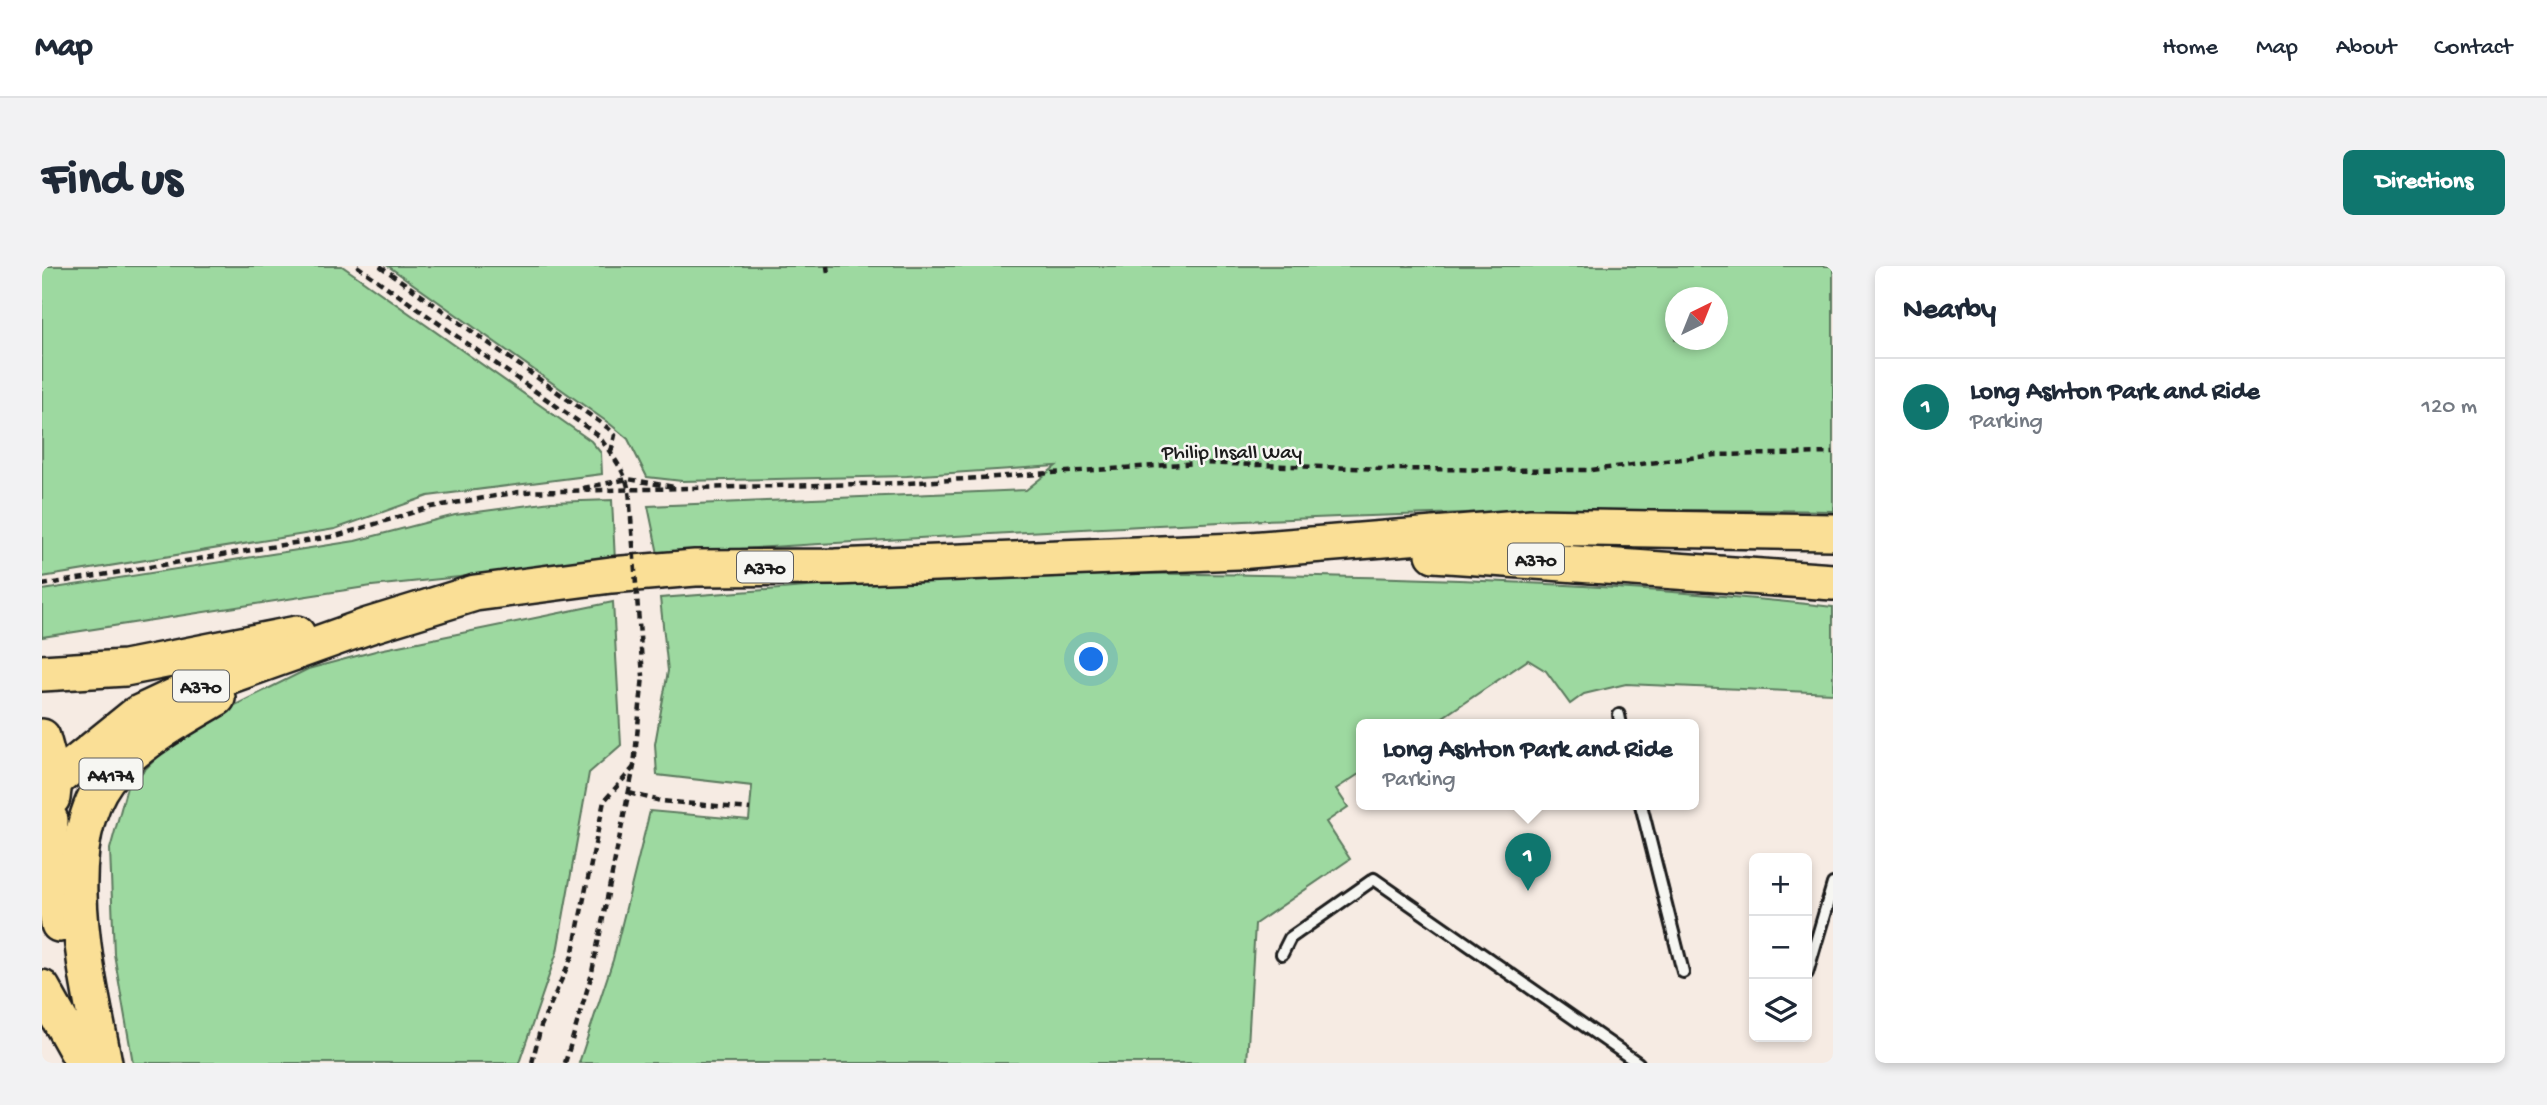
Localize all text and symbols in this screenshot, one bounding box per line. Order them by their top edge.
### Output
text: Map [35,29,92,67]
text: Home [2162,34,2218,63]
text: Map [2256,34,2298,63]
text: About [2336,34,2396,63]
text: Contact [2434,34,2512,63]
button: Directions [2343,150,2505,215]
text: Find us [42,153,182,211]
north arrow [1665,287,1728,350]
text: Nearby [1903,294,1996,329]
text: Long Ashton Park and Ride [1970,378,2260,409]
text: 1 [1921,394,1931,421]
text: 120 m [2422,394,2477,421]
text: Parking [1970,409,2043,436]
street label: Philip Insall Way [1161,442,1302,467]
road number: A370 [1508,544,1564,574]
road number: A370 [737,552,793,582]
your location [1074,642,1108,676]
road number: A370 [173,670,229,702]
popup [1356,719,1699,810]
text: Long Ashton Park and Ride [1383,736,1672,767]
road number: A4174 [80,758,142,790]
text: Parking [1383,767,1456,794]
pin: 1 [1505,833,1551,891]
map controls [1749,853,1812,1042]
button: + [1749,853,1812,916]
button: − [1749,916,1812,979]
button: layers [1749,979,1812,1042]

